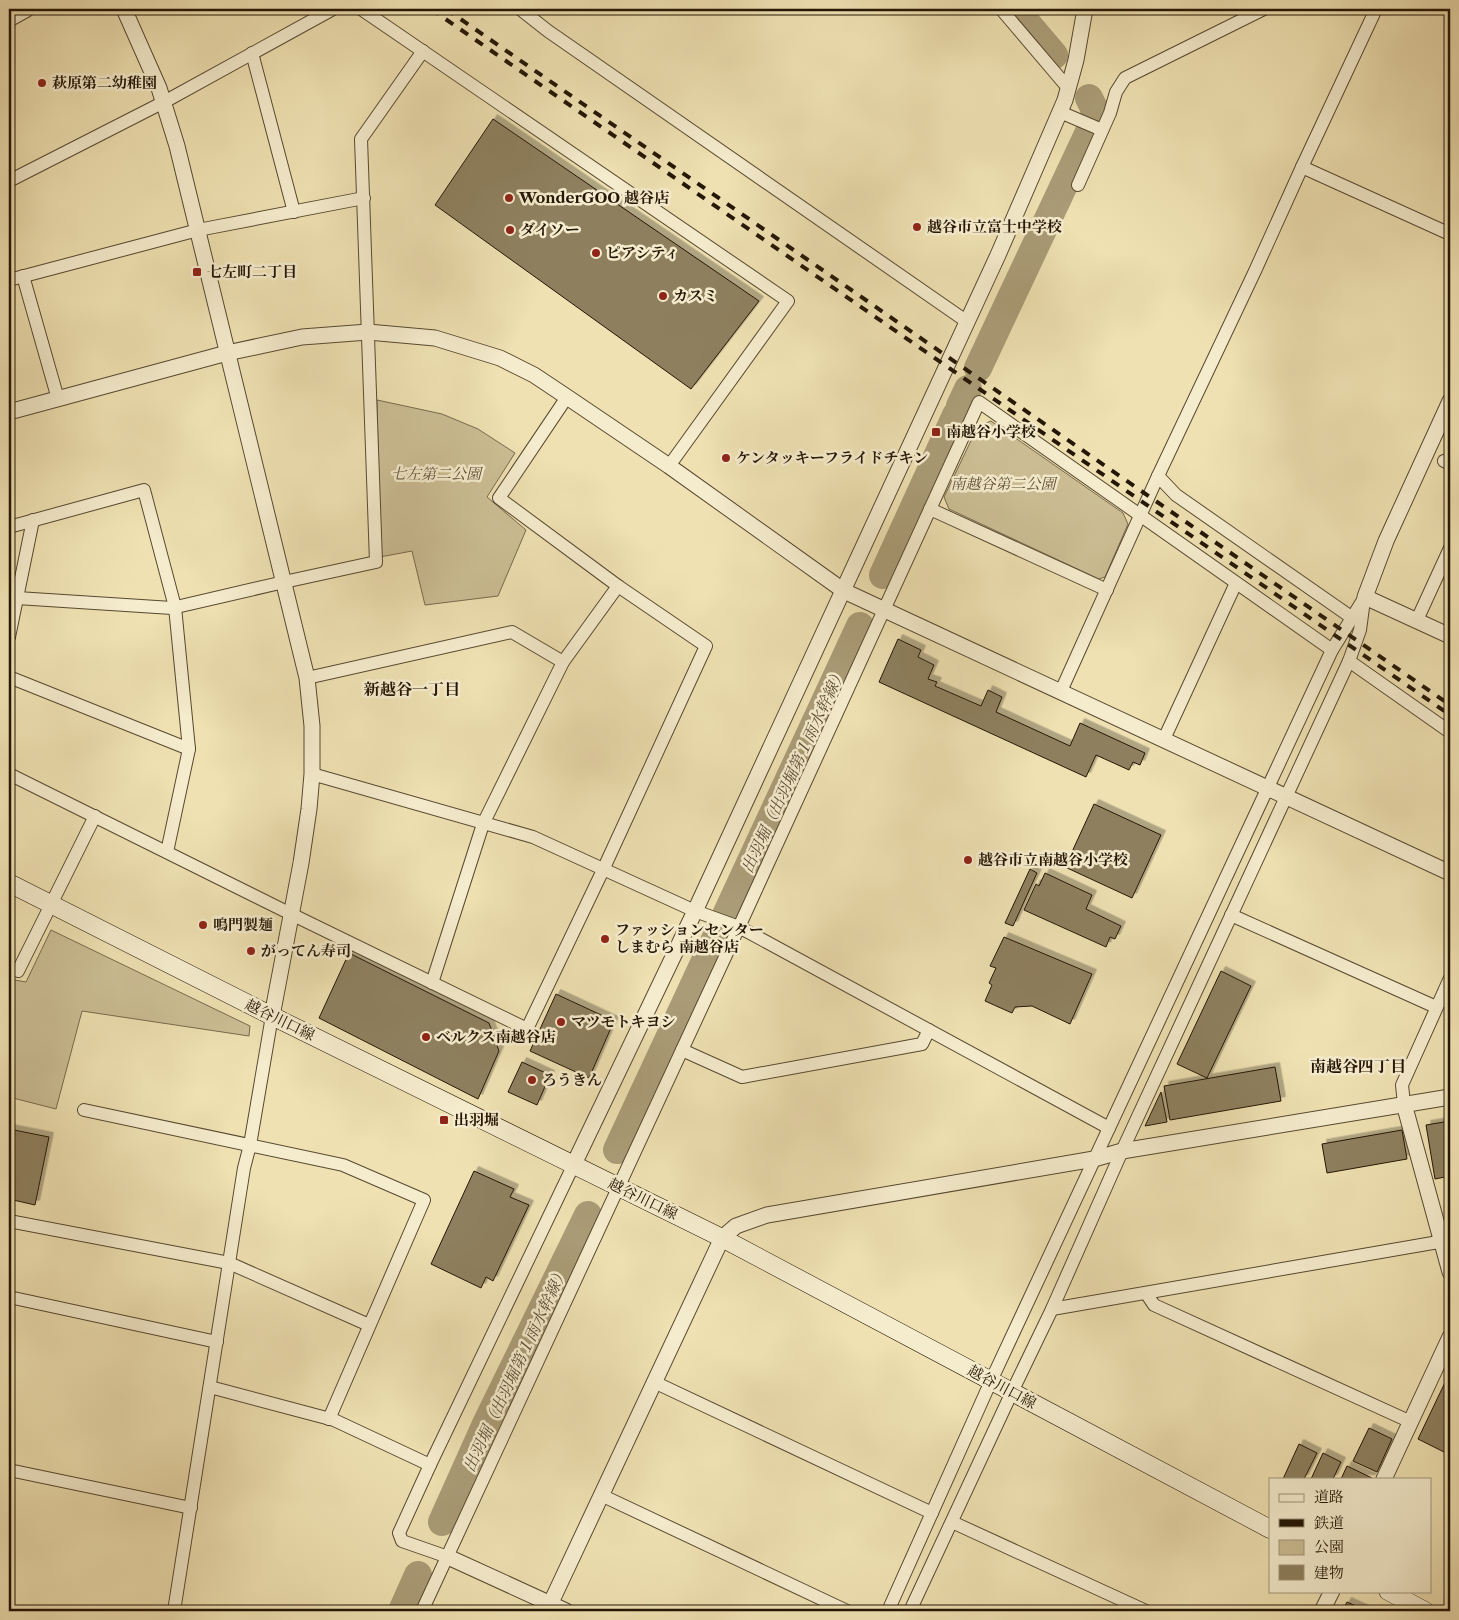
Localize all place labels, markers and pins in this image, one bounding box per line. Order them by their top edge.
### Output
place label: 萩原第二幼稚園 [52,73,157,92]
marker: 萩原第二幼稚園 [36,77,48,89]
place label: WonderGOO 越谷店 [518,188,669,207]
marker: WonderGOO 越谷店 [503,192,515,204]
place label: 越谷市立富士中学校 [927,217,1062,236]
place label: ダイソー [520,220,580,239]
marker: 越谷市立富士中学校 [911,221,923,233]
marker: ダイソー [504,224,516,236]
place label: ピアシティ [606,243,679,262]
marker: ピアシティ [590,247,602,259]
place label: 七左町二丁目 [207,262,297,281]
marker: 七左町二丁目 [191,266,203,278]
place label: カスミ [673,286,718,305]
marker: カスミ [657,290,669,302]
place label: 南越谷小学校 [946,422,1036,441]
marker: 南越谷小学校 [930,426,942,438]
place label: ケンタッキーフライドチキン [736,448,928,467]
marker: ケンタッキーフライドチキン [720,452,732,464]
place label: 越谷市立南越谷小学校 [978,850,1128,869]
marker: 越谷市立南越谷小学校 [962,854,974,866]
place label: 鳴門製麺 [213,915,273,934]
marker: 鳴門製麺 [197,919,209,931]
place label: ファッションセンター しまむら 南越谷店 [615,920,764,956]
marker: ファッションセンター しまむら 南越谷店 [599,933,611,945]
place label: がってん寿司 [261,941,351,960]
marker: がってん寿司 [245,945,257,957]
place label: マツモトキヨシ [571,1012,676,1031]
marker: マツモトキヨシ [555,1016,567,1028]
place label: ベルクス南越谷店 [436,1027,556,1046]
marker: ベルクス南越谷店 [420,1031,432,1043]
place label: ろうきん [542,1070,602,1089]
marker: ろうきん [526,1074,538,1086]
place label: 出羽堀 [454,1110,499,1129]
marker: 出羽堀 [438,1114,450,1126]

